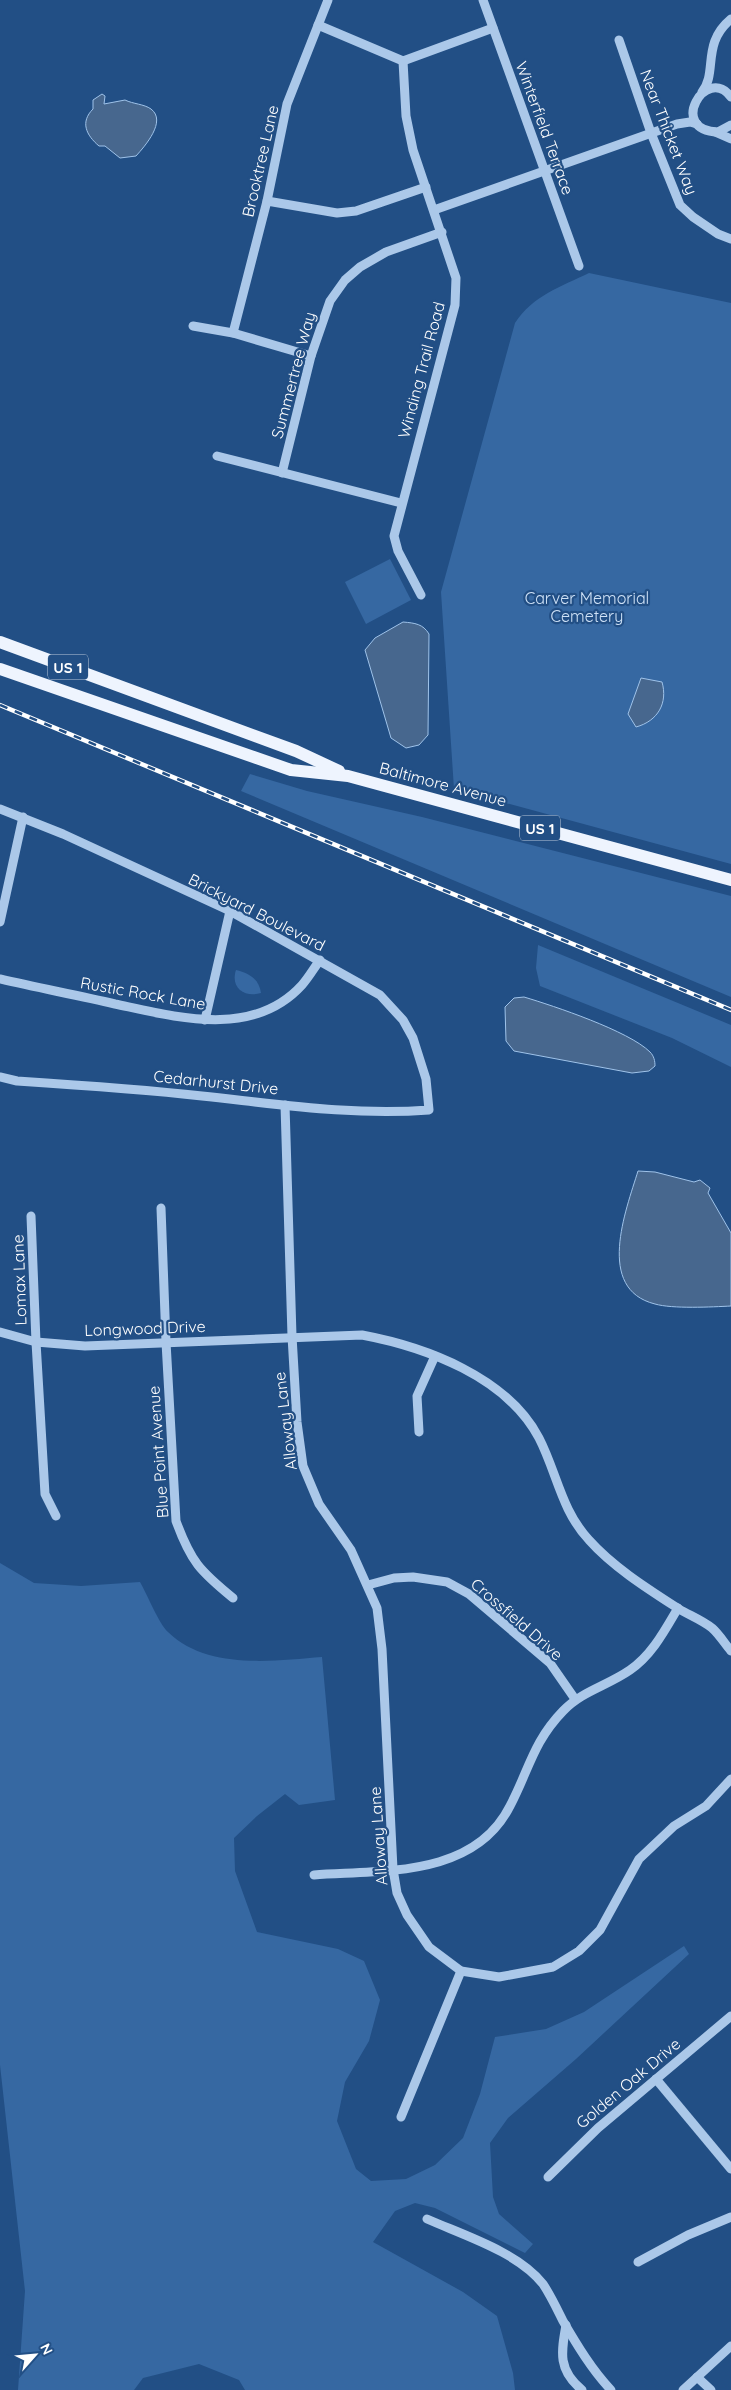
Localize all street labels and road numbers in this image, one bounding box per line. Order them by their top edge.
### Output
street label: Winterfield Terrace [512,59,578,197]
street label: Near Thicket Way [636,67,702,197]
street label: Brooktree Lane [237,103,283,219]
street label: Winding Trail Road [393,300,449,440]
street label: Summertree Way [266,309,320,441]
road number: US 1 [48,654,88,680]
street label: Baltimore Avenue [377,757,509,811]
road number: US 1 [520,816,560,840]
street label: Brickyard Boulevard [185,869,329,955]
street label: Rustic Rock Lane [79,972,207,1014]
street label: Cedarhurst Drive [153,1066,279,1098]
street label: Lomax Lane [7,1234,31,1326]
street label: Longwood Drive [84,1316,206,1340]
street label: Alloway Lane [269,1371,301,1471]
street label: Blue Point Avenue [143,1385,173,1519]
street label: Crossfield Drive [467,1574,567,1664]
street label: Alloway Lane [365,1786,391,1886]
street label: Golden Oak Drive [572,2034,684,2132]

